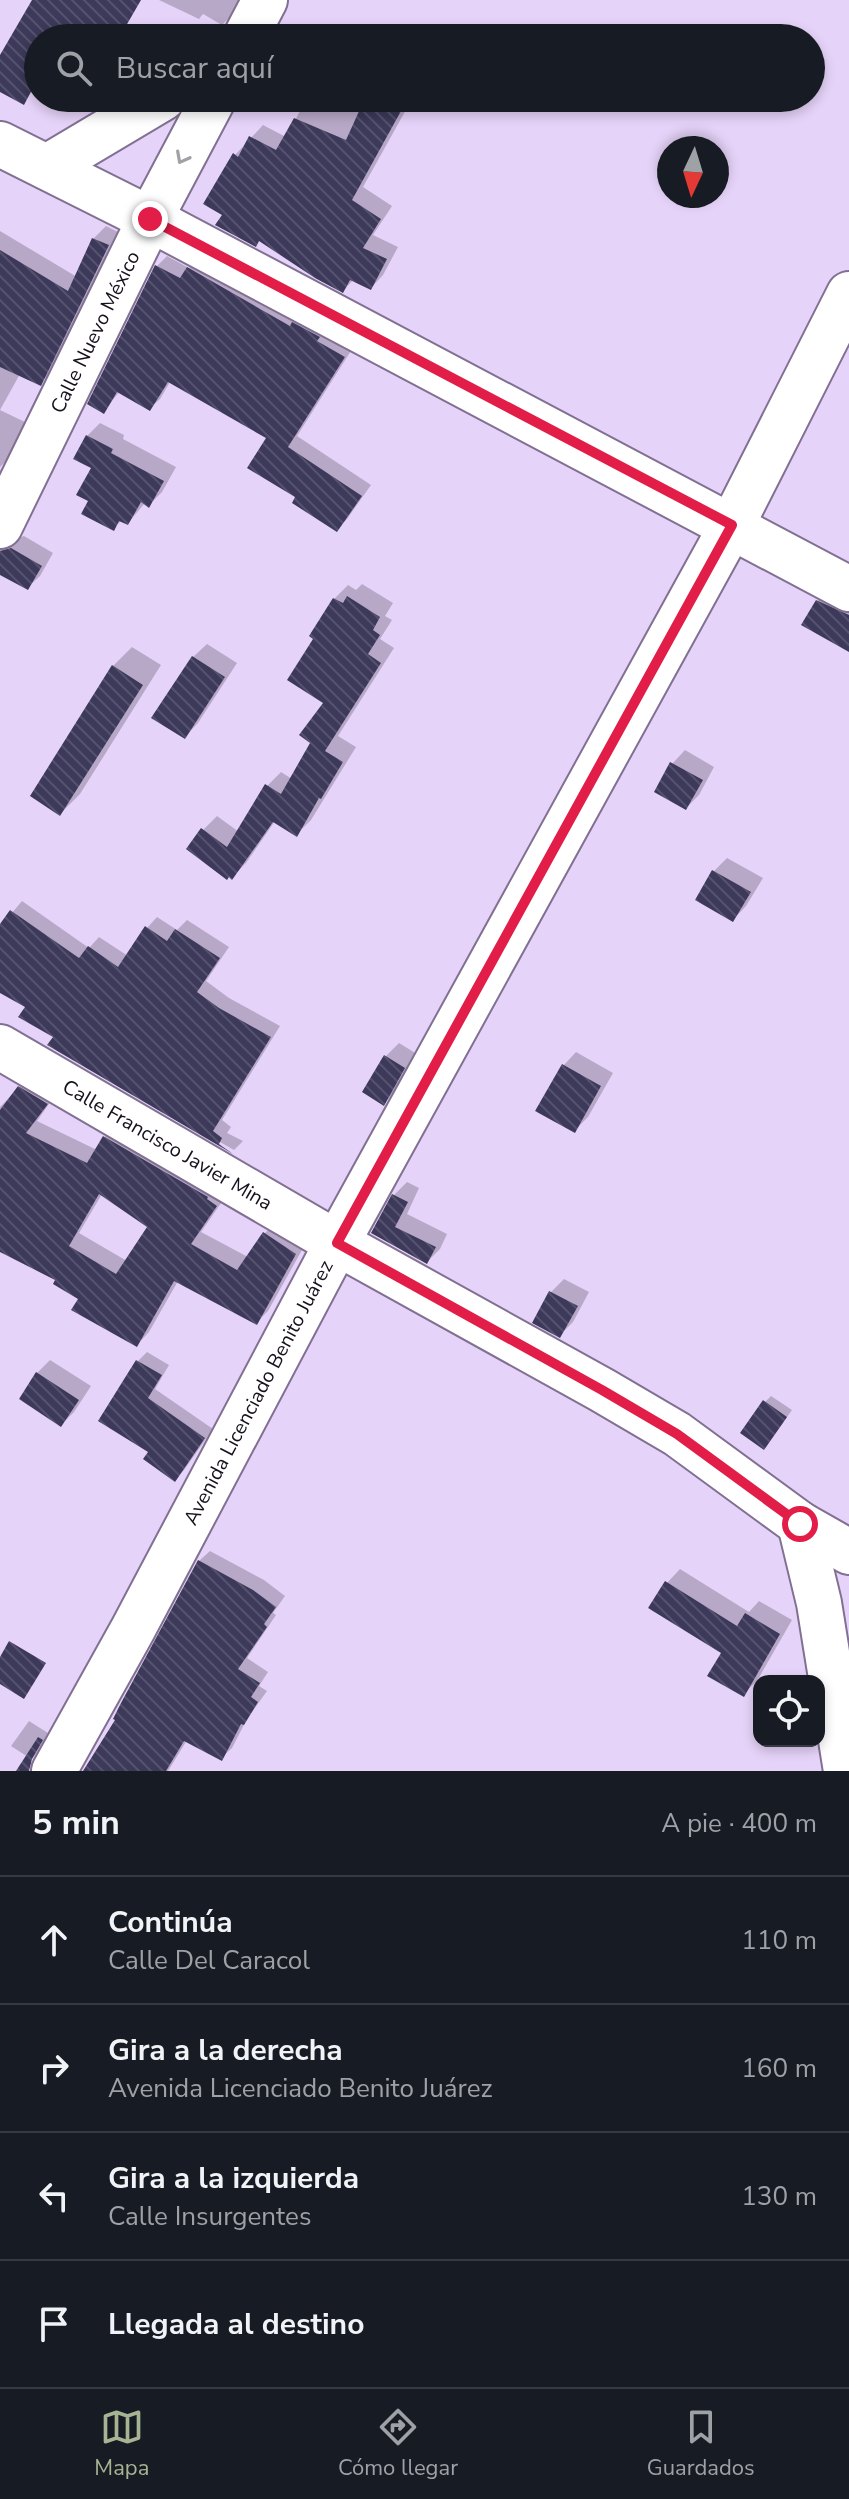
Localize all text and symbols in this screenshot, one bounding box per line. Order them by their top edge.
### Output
search box [24,24,825,112]
icon: search [52,46,96,90]
text: Buscar aquí [116,48,273,89]
north arrow [657,136,729,208]
one-way arrow [176,150,191,165]
route end [132,201,168,237]
street label: Calle Nuevo México [44,247,146,418]
street label: Calle Francisco Javier Mina [58,1073,277,1217]
street label: Avenida Licenciado Benito Juárez [177,1256,340,1530]
route start [782,1506,818,1542]
map controls [753,1675,825,1747]
button: locate [753,1675,825,1747]
text: 5 min [32,1800,120,1846]
text: A pie · 400 m [661,1806,817,1841]
text: Continúa [108,1902,233,1943]
icon: ahead [32,1918,76,1962]
text: 110 m [741,1923,817,1958]
text: Calle Del Caracol [108,1943,310,1978]
text: Gira a la derecha [108,2030,343,2071]
icon: right [32,2046,76,2090]
text: 160 m [741,2051,817,2086]
text: Avenida Licenciado Benito Juárez [108,2071,492,2106]
text: Gira a la izquierda [108,2158,359,2199]
icon: left [32,2174,76,2218]
text: 130 m [741,2179,817,2214]
text: Calle Insurgentes [108,2199,311,2234]
icon: arrive [32,2302,76,2346]
text: Llegada al destino [108,2304,364,2345]
tab: Mapa [94,2405,149,2483]
tab: Cómo llegar [338,2405,458,2483]
tab: Guardados [647,2405,755,2483]

